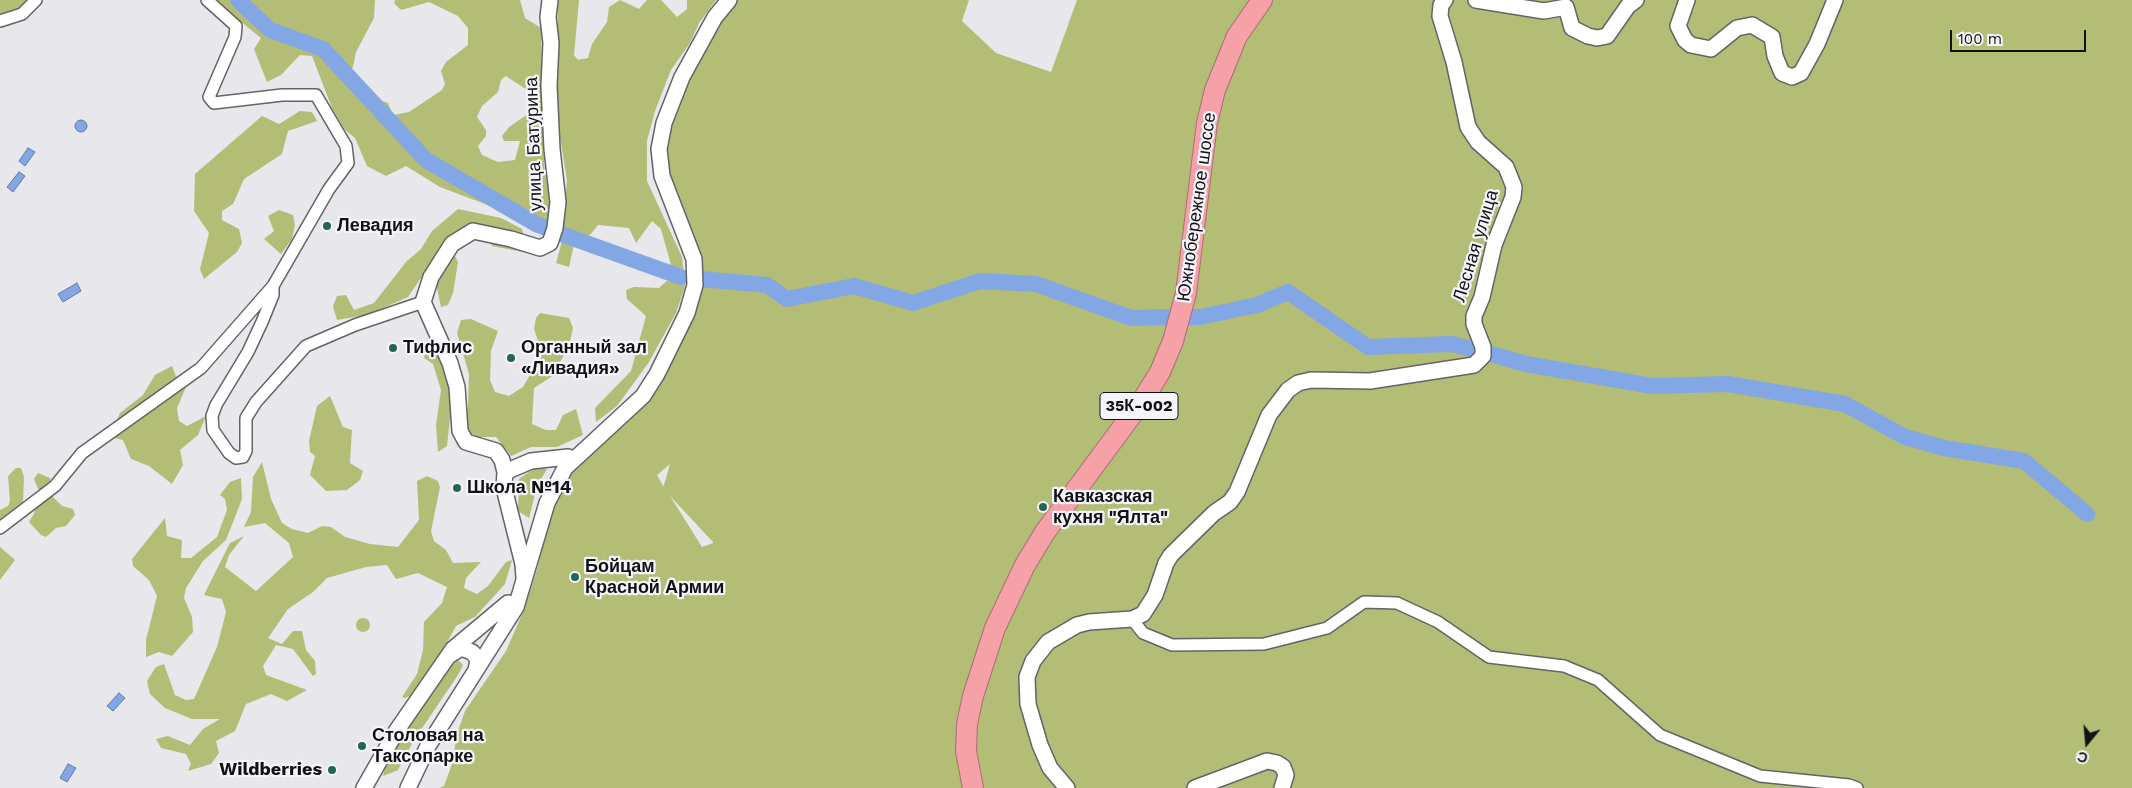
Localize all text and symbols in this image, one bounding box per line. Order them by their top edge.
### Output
scale bar [1952,20,2088,52]
text: 100 m [1958,30,2002,48]
street label: улица Батурина [521,77,547,211]
street label: Южнобережное шоссе [1173,111,1221,303]
street label: Лесная улица [1449,187,1503,305]
place label: Левадия [337,215,413,237]
marker: Левадия [321,220,333,232]
place label: Тифлис [403,337,472,359]
place label: Органный зал «Ливадия» [521,337,647,379]
marker: Тифлис [387,342,399,354]
marker: Органный зал «Ливадия» [505,352,517,364]
road number: 35К-002 [1100,392,1178,420]
place label: Школа №14 [467,477,571,499]
marker: Школа №14 [451,482,463,494]
place label: Кавказская кухня "Ялта" [1053,486,1168,528]
marker: Кавказская кухня "Ялта" [1037,501,1049,513]
place label: Бойцам Красной Армии [585,556,724,598]
marker: Бойцам Красной Армии [569,571,581,583]
north arrow [2062,718,2112,768]
place label: Столовая на Таксопарке [372,725,484,768]
marker: Столовая на Таксопарке [356,740,368,752]
text: С [2075,748,2090,766]
place label: Wildberries [219,759,322,781]
marker: Wildberries [326,764,338,776]

